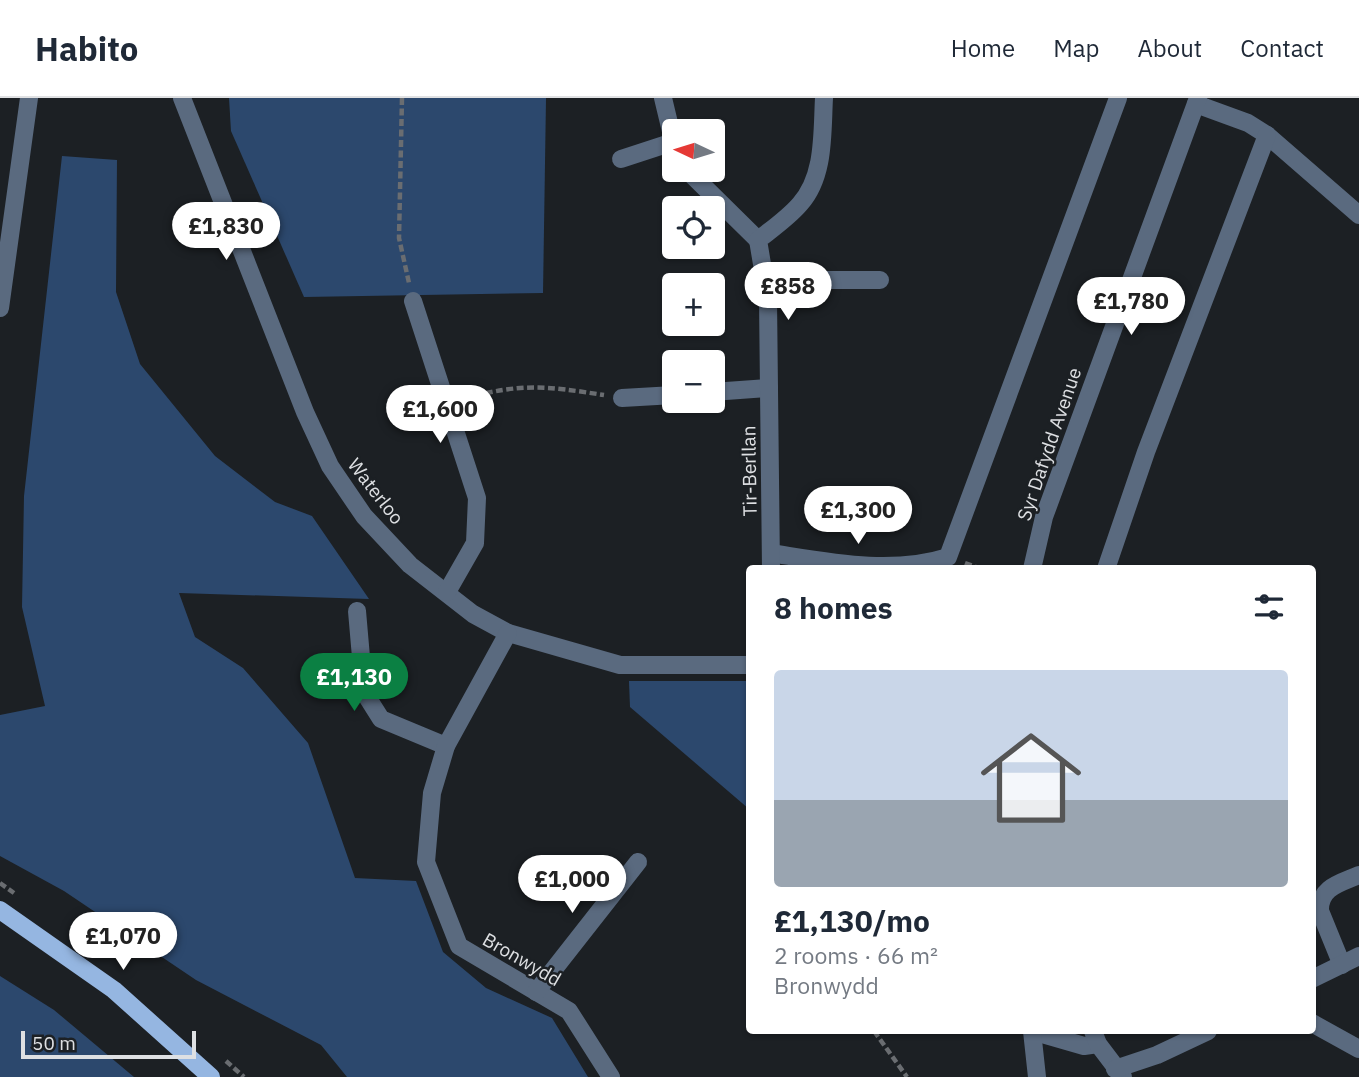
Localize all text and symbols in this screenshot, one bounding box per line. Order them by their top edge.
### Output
text: Habito [35,27,138,70]
text: Home [951,32,1015,64]
text: Map [1053,32,1099,64]
text: About [1137,32,1202,64]
text: Contact [1240,32,1324,64]
north arrow [662,119,724,182]
map controls [662,119,725,413]
button: locate [662,196,725,259]
pin: £1,830 [169,202,283,262]
text: £1,830 [188,210,264,240]
pin: £858 [747,262,829,322]
text: £858 [761,270,815,300]
button: + [662,273,725,336]
pin: £1,780 [1074,278,1188,337]
text: £1,780 [1093,285,1169,315]
button: − [662,350,725,413]
street label: Syr Dafydd Avenue [1012,364,1086,524]
pin: £1,600 [383,386,497,445]
text: £1,600 [402,393,478,423]
street label: Tir-Berllan [736,425,762,517]
street label: Waterloo [343,453,409,529]
pin: £1,300 [801,486,915,546]
text: £1,300 [820,494,896,524]
text: 8 homes [774,588,893,627]
icon: filters [1250,588,1288,626]
pin: £1,130 [297,654,411,713]
text: £1,130 [316,661,392,691]
icon: home [968,715,1094,841]
pin: £1,000 [515,856,629,915]
text: £1,000 [534,863,610,893]
text: £1,130/mo [774,901,930,940]
pin: £1,070 [66,912,180,972]
text: £1,070 [85,920,161,950]
street label: Bronwydd [478,927,566,991]
text: 2 rooms · 66 m² [774,940,938,970]
text: Bronwydd [774,970,879,1000]
scale bar [21,1028,196,1060]
text: 50 m [32,1031,76,1055]

